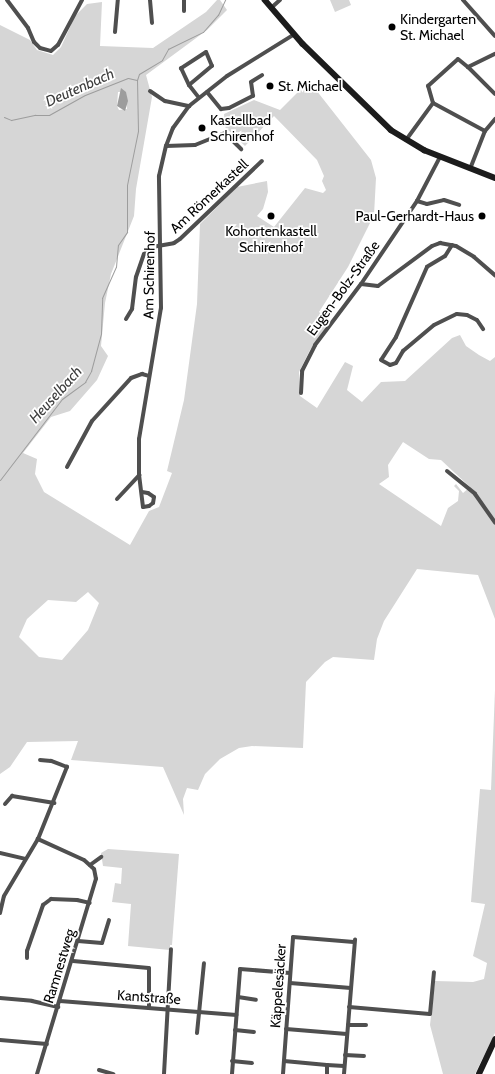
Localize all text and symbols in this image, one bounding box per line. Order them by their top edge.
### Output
place label: Kindergarten St. Michael [400,11,476,44]
marker: Kindergarten St. Michael [387,22,397,32]
water label: Deutenbach [43,65,117,111]
place label: St. Michael [278,78,342,94]
marker: St. Michael [265,81,275,91]
place label: Kastellbad Schirenhof [210,112,274,144]
marker: Kastellbad Schirenhof [197,123,207,133]
street label: Am Römerkastell [166,155,252,237]
place label: Paul-Gerhardt-Haus [355,208,474,224]
marker: Kohortenkastell Schirenhof [266,211,276,221]
marker: Paul-Gerhardt-Haus [477,211,487,221]
place label: Kohortenkastell Schirenhof [225,223,317,256]
street label: Am Schirenhof [140,231,158,319]
street label: Eugen-Bolz-Straße [303,237,383,339]
water label: Heuselbach [26,363,86,427]
street label: Ramnestweg [40,927,78,1005]
street label: Käppelesäcker [267,943,289,1029]
street label: Kantstraße [117,986,181,1008]

